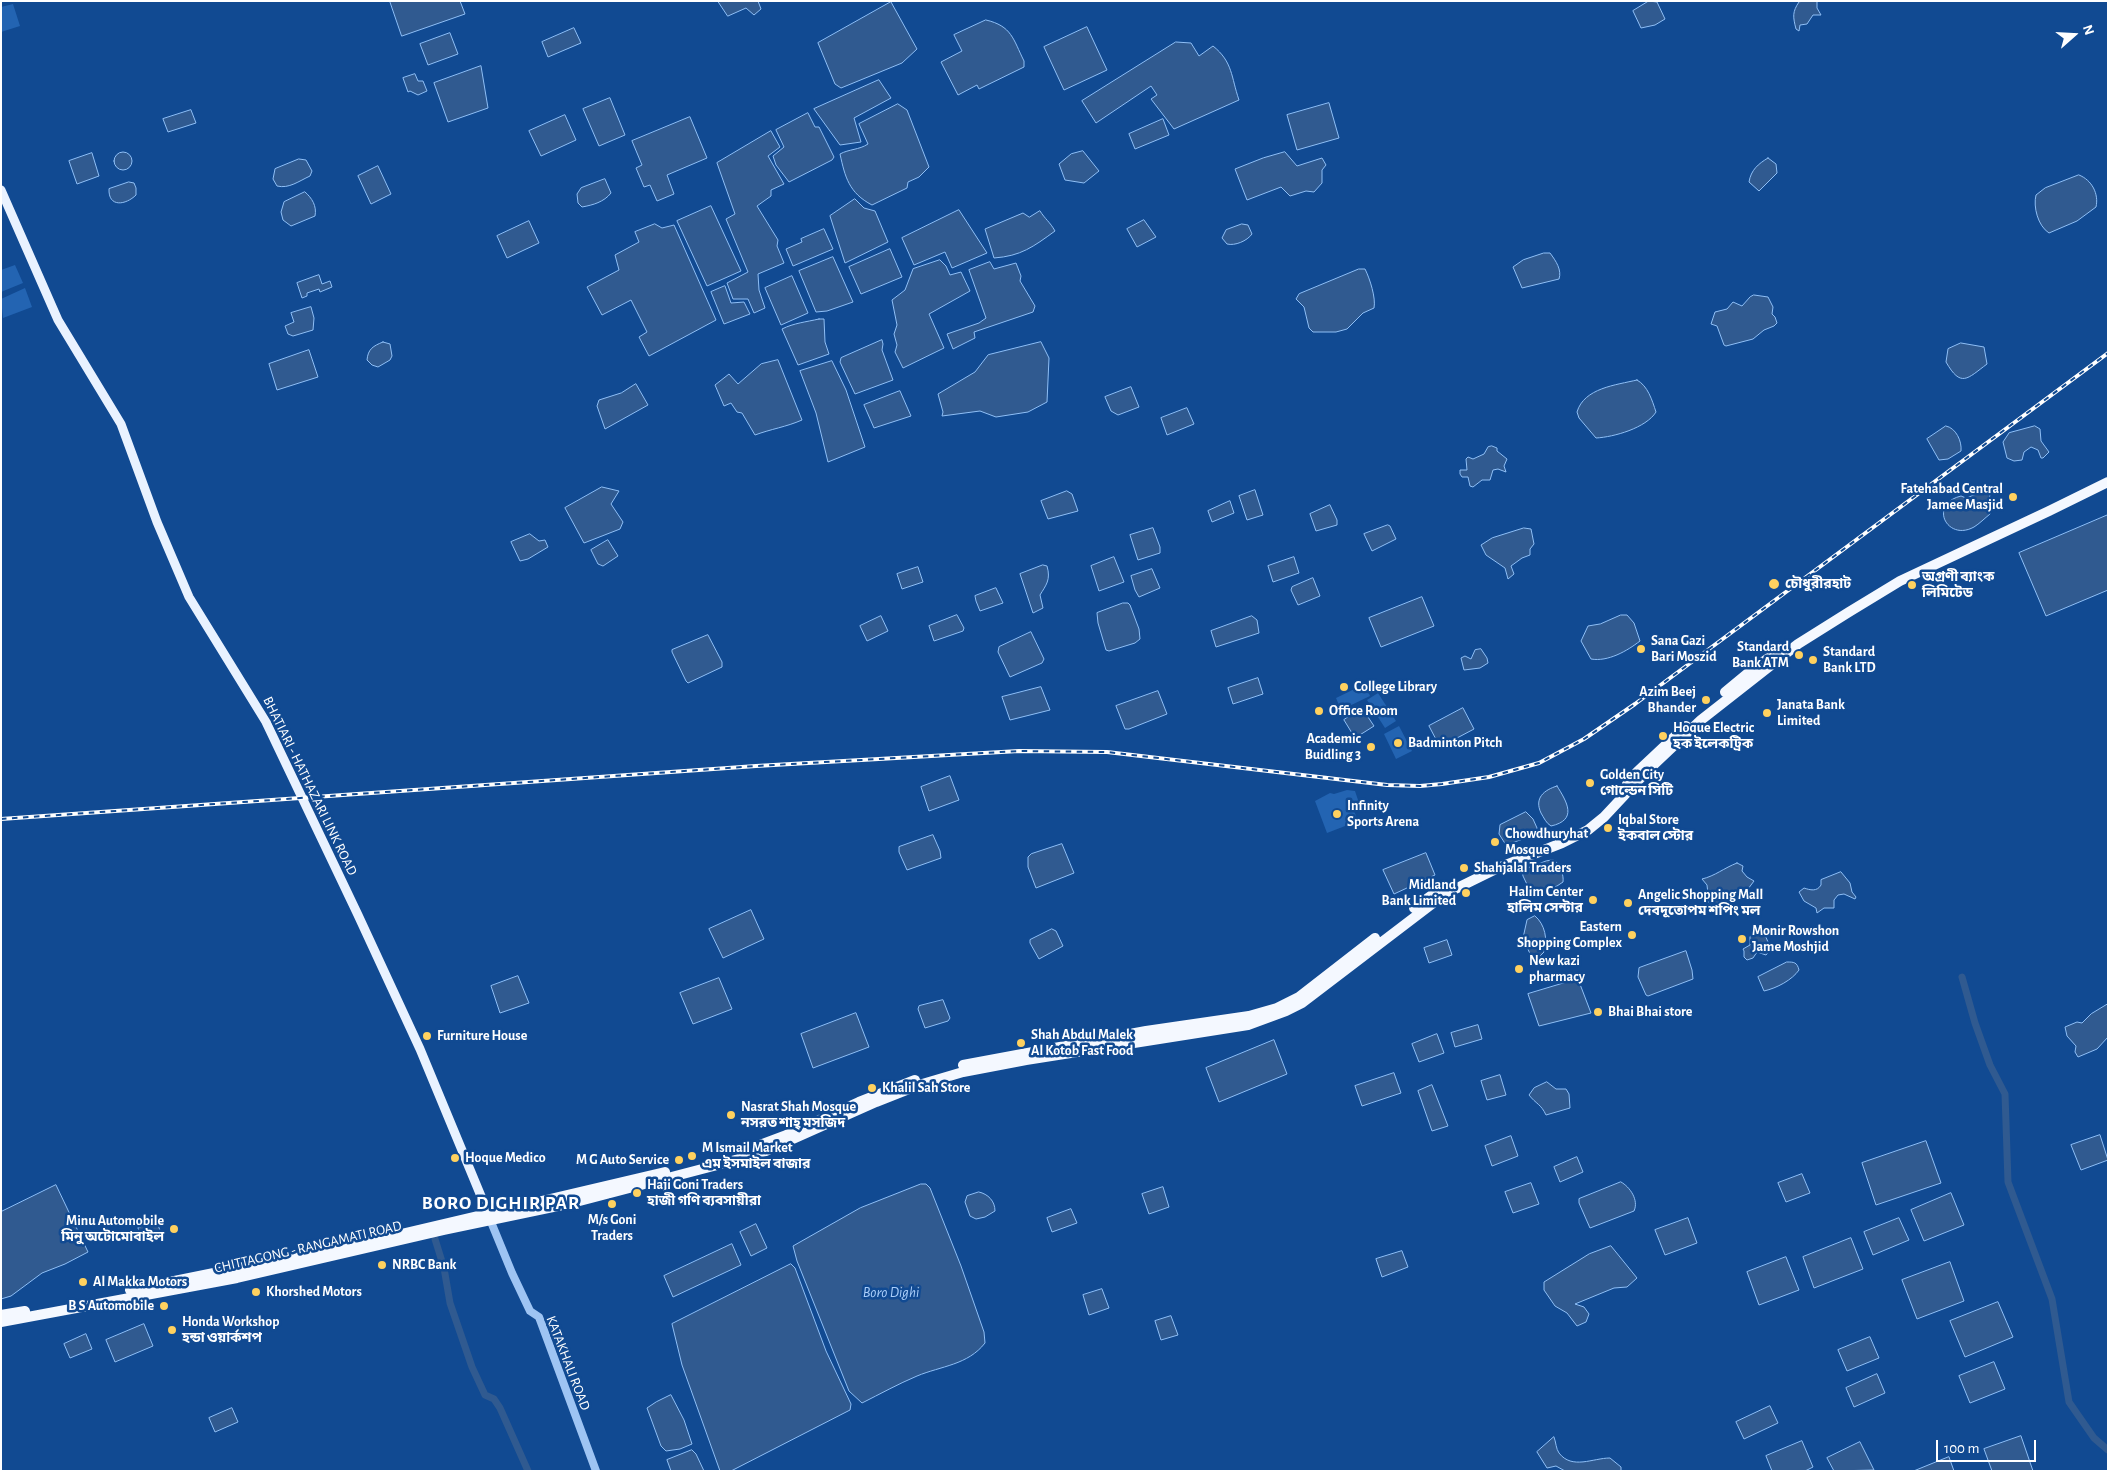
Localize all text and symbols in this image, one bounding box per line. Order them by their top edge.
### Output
north arrow [2049,10,2099,60]
text: N [2080,23,2096,37]
place label: Fatehabad Central Jamee Masjid [1900,481,2003,514]
marker: Fatehabad Central Jamee Masjid [2007,491,2019,503]
place label: অগ্রণী ব্যাংক লিমিটেড [1922,569,1994,602]
place label: চৌধুরীরহাট [1785,576,1851,592]
marker: চৌধুরীরহাট [1767,577,1781,591]
marker: অগ্রণী ব্যাংক লিমিটেড [1906,579,1918,591]
place label: Sana Gazi Bari Moszid [1651,633,1717,666]
place label: Standard Bank ATM [1732,639,1789,672]
marker: Sana Gazi Bari Moszid [1635,643,1647,655]
place label: Standard Bank LTD [1823,644,1876,676]
marker: Standard Bank ATM [1793,649,1805,661]
marker: Standard Bank LTD [1807,654,1819,666]
place label: College Library [1354,679,1437,695]
marker: College Library [1338,681,1350,693]
place label: Azim Beej Bhander [1639,684,1696,716]
street label: BHATIARI - HATHAZARI LINK ROAD [259,694,361,878]
marker: Azim Beej Bhander [1700,694,1712,706]
place label: Janata Bank Limited [1777,697,1845,730]
place label: Office Room [1329,703,1398,719]
marker: Office Room [1313,705,1325,717]
marker: Janata Bank Limited [1761,707,1773,719]
place label: Hoque Electric হক ইলেকট্রিক [1673,720,1754,752]
marker: Hoque Electric হক ইলেকট্রিক [1657,730,1669,742]
place label: Academic Buidling 3 [1305,731,1361,764]
place label: Badminton Pitch [1408,735,1502,751]
marker: Badminton Pitch [1392,737,1404,749]
marker: Academic Buidling 3 [1365,741,1377,753]
place label: Golden City গোল্ডেন সিটি [1600,767,1673,800]
marker: Golden City গোল্ডেন সিটি [1584,777,1596,789]
place label: Infinity Sports Arena [1347,798,1419,830]
marker: Infinity Sports Arena [1331,808,1343,820]
place label: Iqbal Store ইকবাল স্টোর [1618,812,1693,844]
marker: Iqbal Store ইকবাল স্টোর [1602,822,1614,834]
place label: Chowdhuryhat Mosque [1505,826,1588,859]
marker: Chowdhuryhat Mosque [1489,836,1501,848]
place label: Shahjalal Traders [1474,860,1571,876]
marker: Shahjalal Traders [1458,862,1470,874]
place label: Midland Bank Limited [1382,877,1456,910]
place label: Halim Center হালিম সেন্টার [1507,884,1583,916]
marker: Midland Bank Limited [1460,887,1472,899]
place label: Angelic Shopping Mall দেবদূতোপম শপিং মল [1638,887,1763,920]
marker: Halim Center হালিম সেন্টার [1587,894,1599,906]
marker: Angelic Shopping Mall দেবদূতোপম শপিং মল [1622,897,1634,909]
place label: Eastern Shopping Complex [1517,919,1622,952]
place label: Monir Rowshon Jame Moshjid [1752,923,1839,956]
marker: Eastern Shopping Complex [1626,929,1638,941]
marker: Monir Rowshon Jame Moshjid [1736,933,1748,945]
place label: New kazi pharmacy [1529,953,1585,986]
marker: New kazi pharmacy [1513,963,1525,975]
place label: Bhai Bhai store [1608,1004,1692,1020]
marker: Bhai Bhai store [1592,1006,1604,1018]
place label: Shah Abdul Malek Al Kotob Fast Food [1031,1027,1133,1060]
place label: Furniture House [437,1028,527,1044]
marker: Furniture House [421,1030,433,1042]
marker: Shah Abdul Malek Al Kotob Fast Food [1015,1037,1027,1049]
place label: Khalil Sah Store [882,1080,970,1096]
marker: Khalil Sah Store [866,1082,878,1094]
place label: Nasrat Shah Mosque নসরত শাহ্‌ মসজিদ [741,1099,856,1132]
marker: Nasrat Shah Mosque নসরত শাহ্‌ মসজিদ [725,1109,737,1121]
place label: M Ismail Market এম ইসমাইল বাজার [702,1140,810,1172]
place label: Hoque Medico [465,1150,546,1166]
marker: M Ismail Market এম ইসমাইল বাজার [686,1150,698,1162]
marker: Hoque Medico [449,1152,461,1164]
place label: M G Auto Service [576,1152,669,1168]
marker: M G Auto Service [673,1154,685,1166]
place label: Haji Goni Traders হাজী গণি ব্যবসায়ীরা [647,1177,761,1210]
marker: Haji Goni Traders হাজী গণি ব্যবসায়ীরা [631,1187,643,1199]
district label: BORO DIGHIR PAR [420,1192,582,1214]
marker: M/s Goni Traders [606,1198,618,1210]
place label: M/s Goni Traders [588,1212,636,1244]
place label: Minu Automobile মিনু অটোমোবাইল [61,1213,164,1246]
street label: CHITTAGONG - RANGAMATI ROAD [213,1217,403,1277]
marker: Minu Automobile মিনু অটোমোবাইল [168,1223,180,1235]
place label: NRBC Bank [392,1257,457,1273]
marker: NRBC Bank [376,1259,388,1271]
place label: Al Makka Motors [93,1274,187,1290]
marker: Al Makka Motors [77,1276,89,1288]
water label: Boro Dighi [863,1283,919,1301]
place label: Khorshed Motors [266,1284,362,1300]
marker: Khorshed Motors [250,1286,262,1298]
place label: B S Automobile [68,1298,154,1314]
marker: B S Automobile [158,1300,170,1312]
street label: KATAKHALI ROAD [542,1313,594,1413]
place label: Honda Workshop হন্ডা ওয়ার্কশপ [182,1314,279,1346]
marker: Honda Workshop হন্ডা ওয়ার্কশপ [166,1324,178,1336]
scale bar [1939,1430,2039,1462]
text: 100 m [1944,1441,1979,1456]

